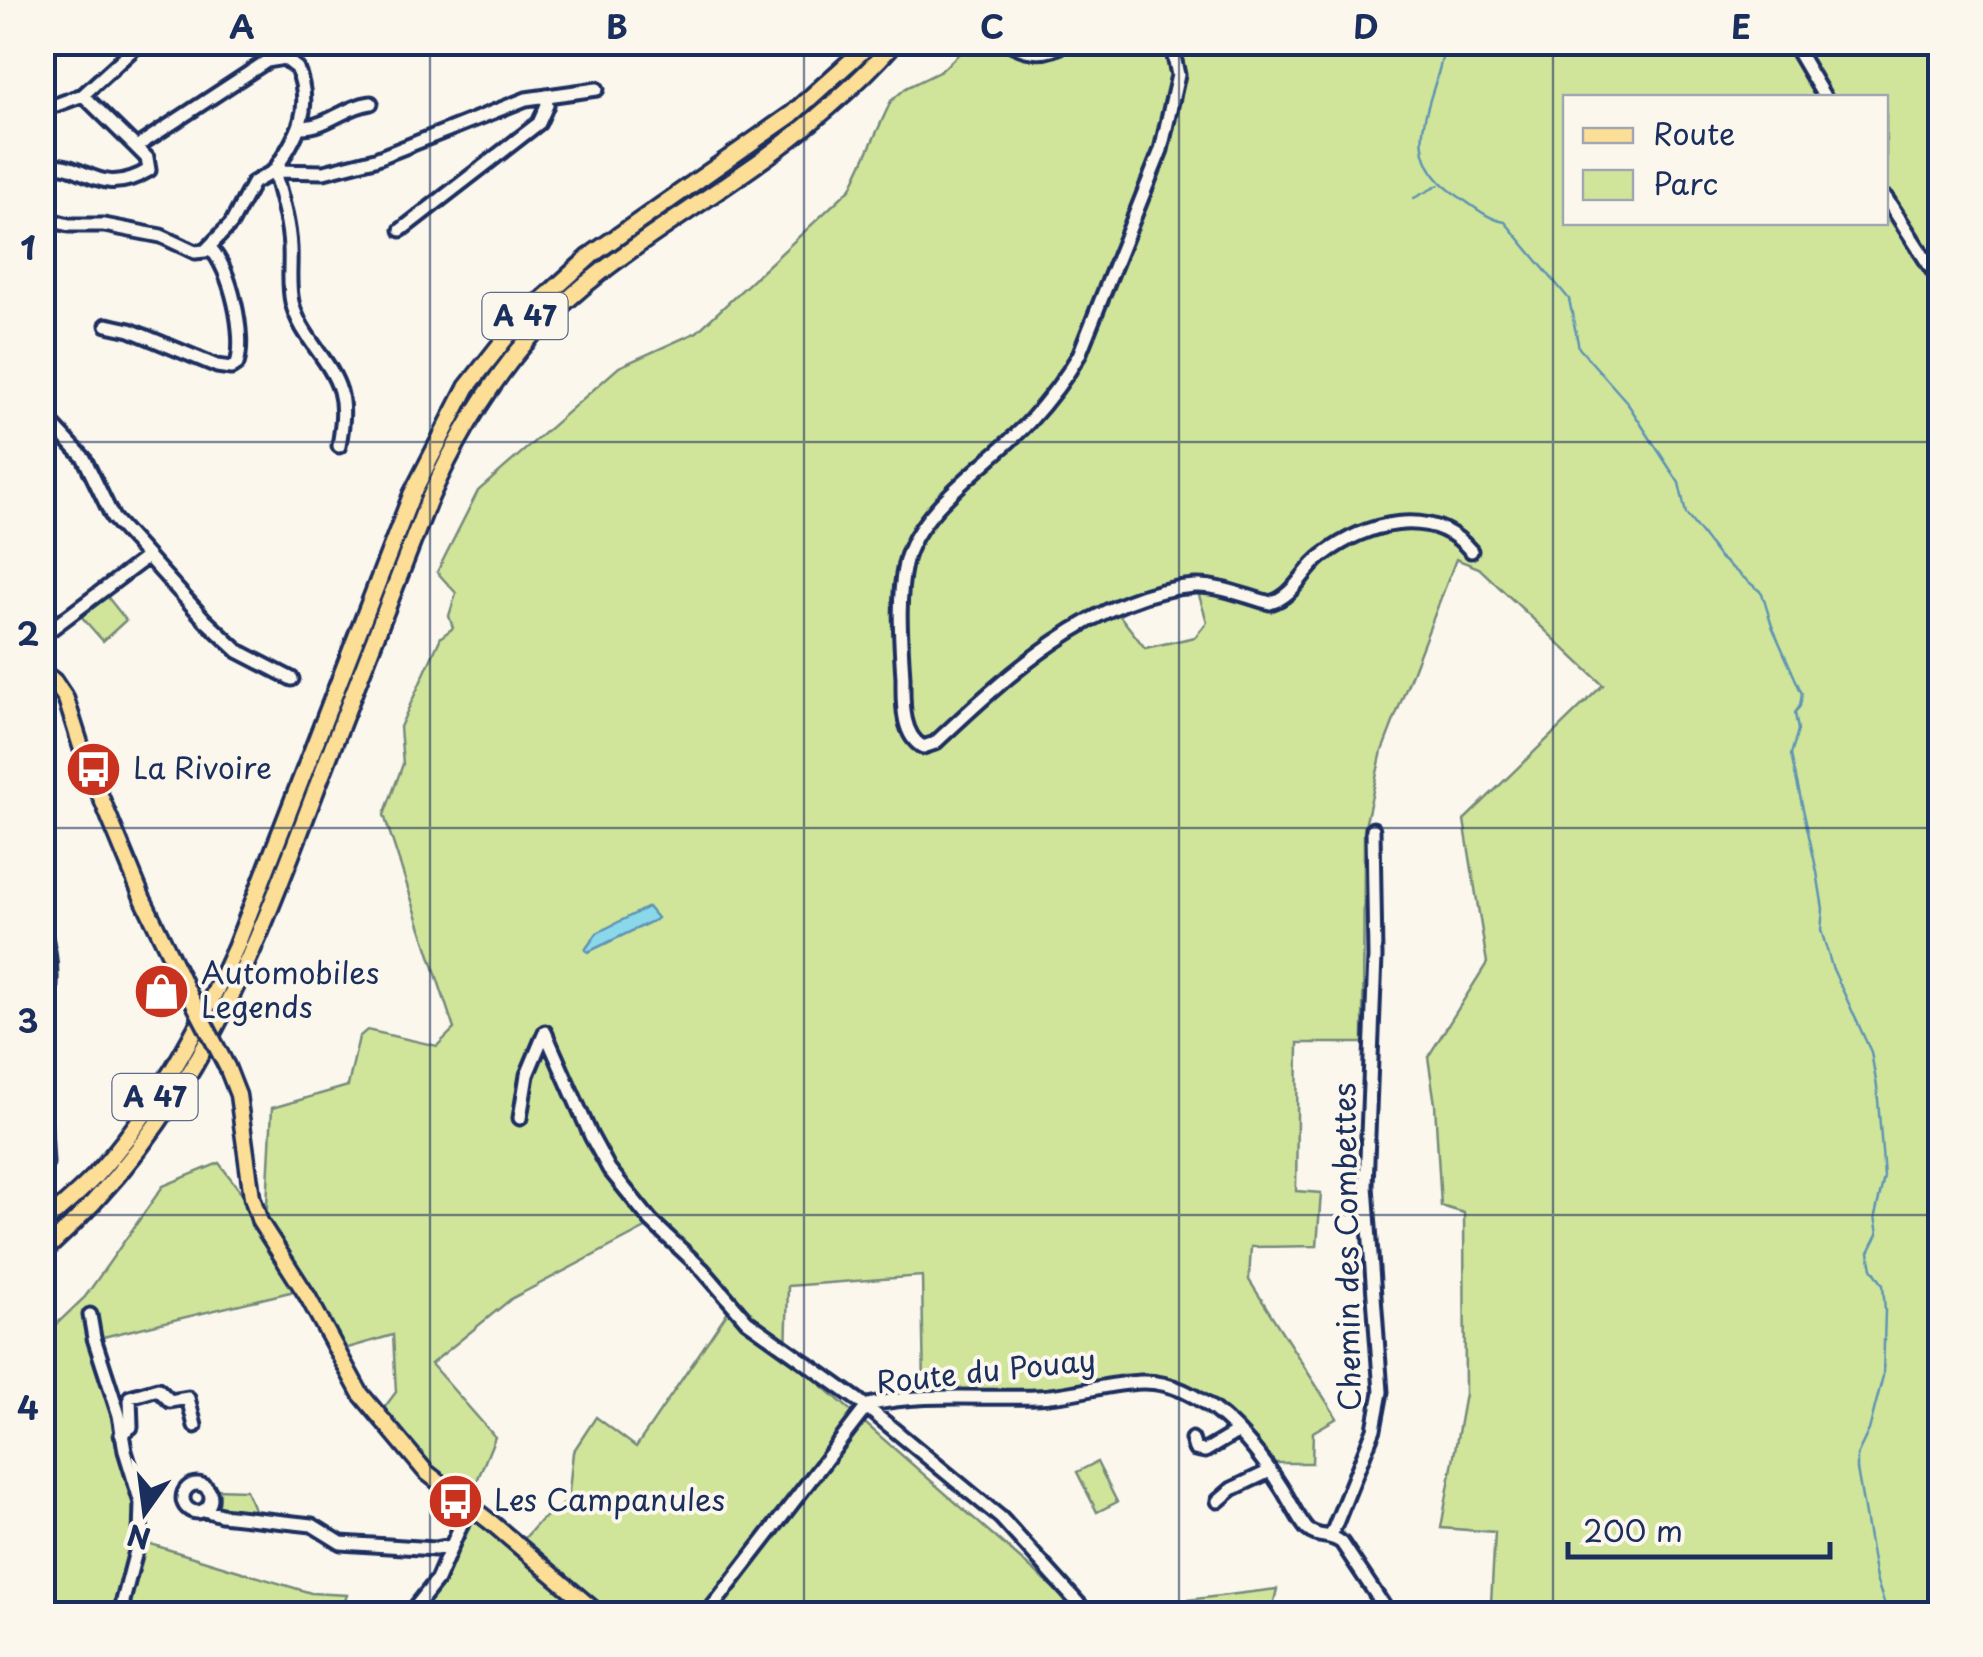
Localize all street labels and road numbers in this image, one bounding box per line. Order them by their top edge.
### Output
road number: A 47 [482,293,568,339]
road number: A 47 [112,1074,198,1120]
street label: Chemin des Combettes [1320,1083,1371,1412]
street label: Route du Pouay [874,1336,1098,1403]

